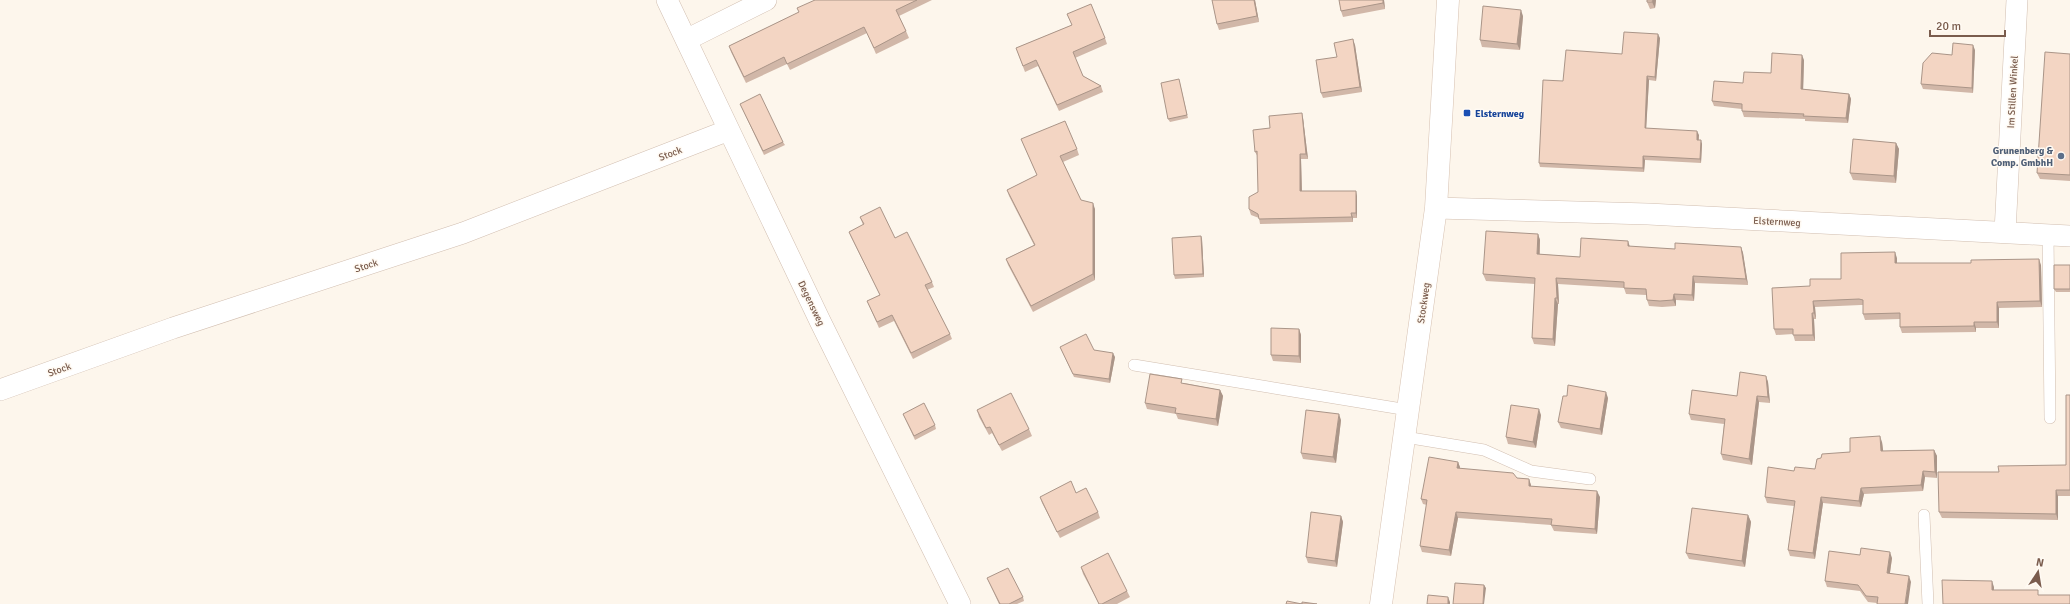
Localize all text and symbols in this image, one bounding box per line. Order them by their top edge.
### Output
scale bar [1930,12,2005,38]
text: 20 m [1936,19,1961,34]
street label: Im Stillen Winkel [2005,55,2021,129]
marker: Elsternweg [1462,108,1472,118]
place label: Elsternweg [1475,108,1525,120]
street label: Stock [657,144,684,164]
place label: Grunenberg & Comp. GmbhH [1991,145,2053,169]
marker: Grunenberg & Comp. GmbhH [2056,151,2066,161]
street label: Elsternweg [1753,215,1801,229]
street label: Stock [353,257,380,275]
street label: Degensweg [795,279,827,328]
street label: Stockweg [1415,282,1433,324]
street label: Stock [46,360,73,380]
north arrow [2018,552,2058,592]
text: N [2035,556,2045,570]

